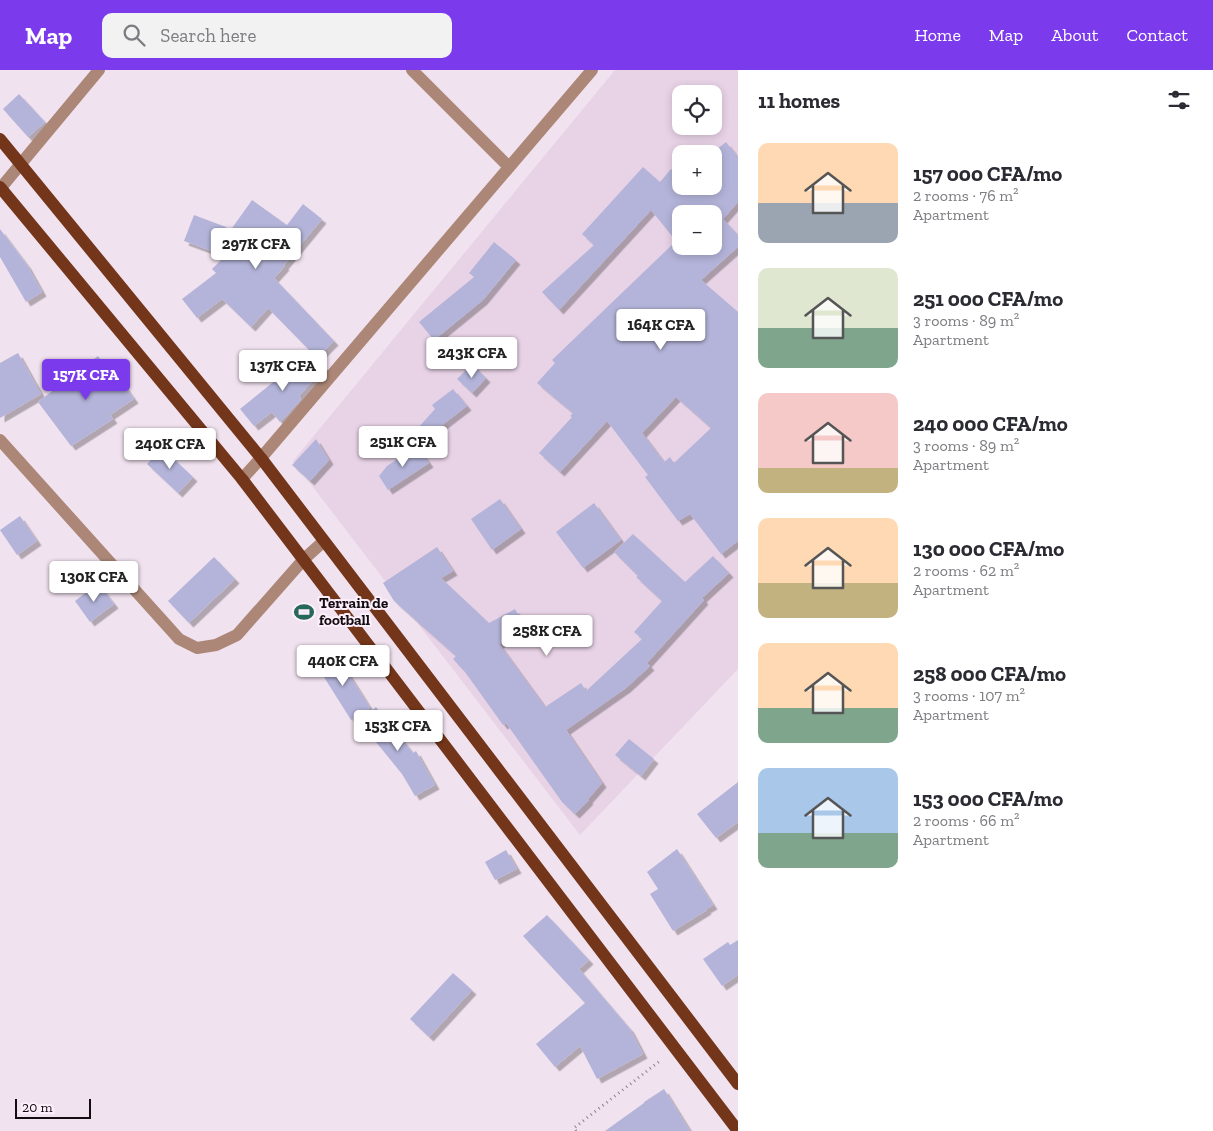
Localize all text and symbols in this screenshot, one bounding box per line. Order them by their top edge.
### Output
search box [102,13,452,58]
text: Map [25,21,72,50]
icon: search [120,21,148,49]
text: Search here [160,24,257,47]
text: Home [914,24,961,46]
text: Map [989,24,1023,46]
text: About [1051,24,1098,46]
text: Contact [1126,24,1188,46]
map controls [672,85,722,255]
button: locate [672,85,722,135]
icon: filters [1165,86,1193,114]
text: 11 homes [758,88,840,113]
button: + [672,145,722,195]
text: 157 000 CFA/mo [913,161,1062,186]
icon: home [798,163,858,223]
text: 2 rooms · 76 m² [913,186,1019,205]
button: − [672,205,722,255]
text: Apartment [913,205,989,224]
pin: 297K CFA [204,228,308,270]
text: 297K CFA [222,234,290,253]
text: 251 000 CFA/mo [913,286,1063,311]
icon: home [798,288,858,348]
pin: 164K CFA [609,308,713,351]
text: 3 rooms · 89 m² [913,311,1019,330]
text: 164K CFA [627,315,695,334]
text: Apartment [913,330,989,349]
pin: 243K CFA [420,336,524,379]
text: 243K CFA [437,343,507,362]
pin: 137K CFA [231,350,335,392]
text: 137K CFA [250,356,316,375]
pin: 157K CFA [34,358,138,401]
text: 157K CFA [53,365,119,384]
text: 240 000 CFA/mo [913,411,1068,436]
icon: home [798,413,858,473]
pin: 251K CFA [351,426,455,468]
pin: 240K CFA [118,428,222,470]
text: 251K CFA [370,432,436,451]
text: 240K CFA [135,434,205,453]
text: 3 rooms · 89 m² [913,436,1019,455]
text: Apartment [913,455,989,474]
text: 130 000 CFA/mo [913,536,1064,561]
icon: home [798,538,858,598]
pin: 130K CFA [42,560,146,603]
text: 2 rooms · 62 m² [913,561,1019,580]
text: 130K CFA [60,567,128,586]
text: Apartment [913,580,989,599]
place label: Terrain de football [319,594,388,629]
sports icon: Terrain de football [293,601,315,623]
pin: 258K CFA [495,614,599,657]
text: 258K CFA [513,621,581,640]
pin: 440K CFA [291,644,395,687]
text: 440K CFA [308,651,378,670]
text: 258 000 CFA/mo [913,661,1066,686]
icon: home [798,663,858,723]
text: 3 rooms · 107 m² [913,686,1025,705]
text: Apartment [913,705,989,724]
pin: 153K CFA [346,710,450,752]
text: 153K CFA [365,716,431,735]
text: 153 000 CFA/mo [913,786,1063,811]
icon: home [798,788,858,848]
text: 2 rooms · 66 m² [913,811,1020,830]
text: Apartment [913,830,989,849]
scale bar [15,1096,91,1119]
text: 20 m [22,1099,53,1116]

